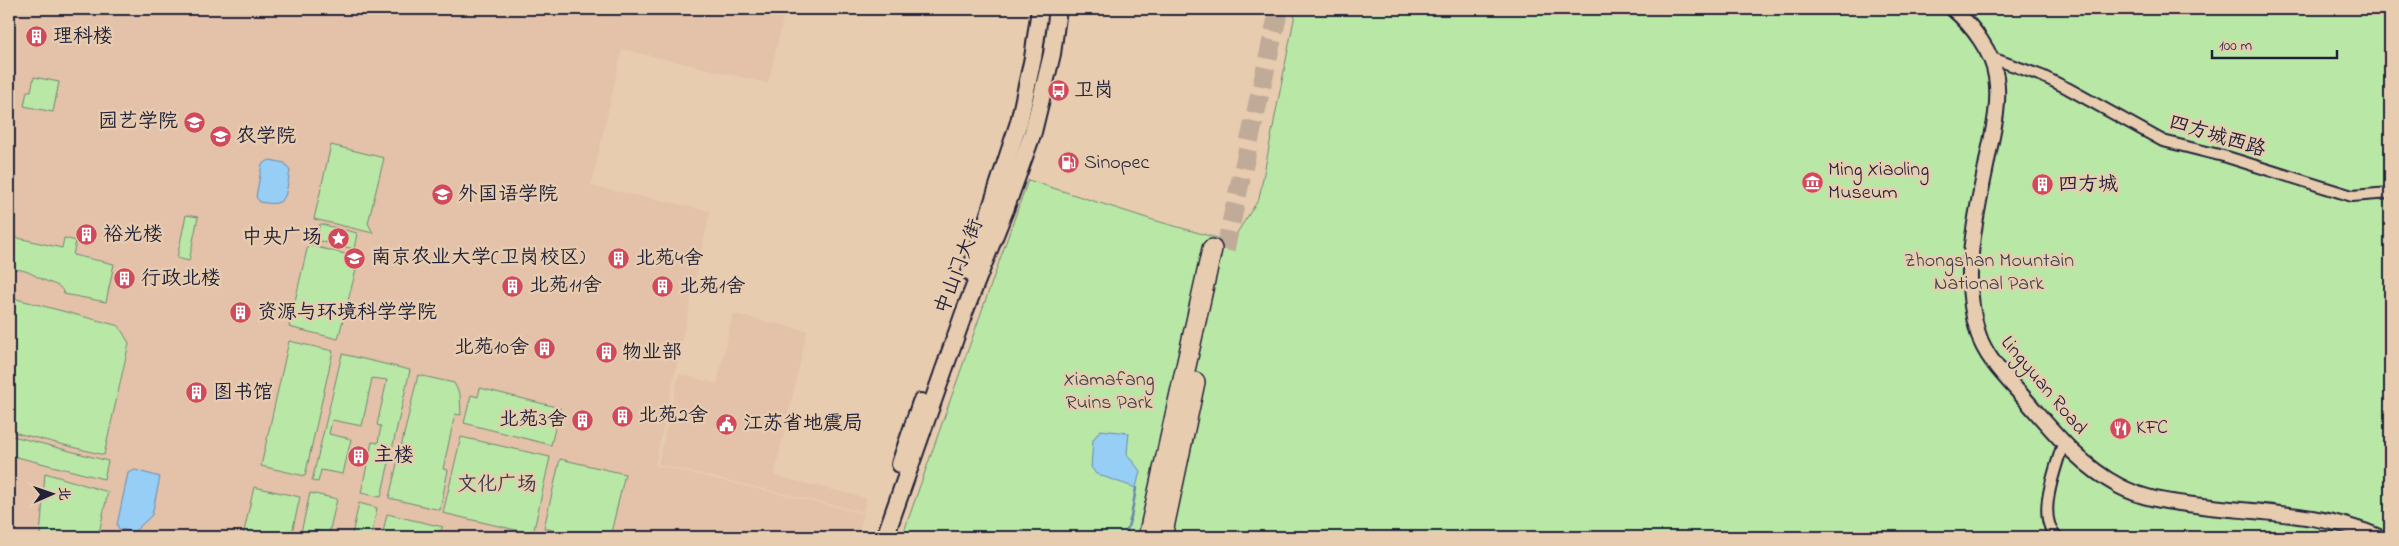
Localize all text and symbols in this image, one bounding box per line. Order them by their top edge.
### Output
place label: 理科楼 [53,23,113,52]
building icon: 理科楼 [25,25,49,49]
scale bar [2212,28,2336,60]
text: 100 m [2219,35,2252,57]
place label: 卫岗 [1074,77,1114,106]
bus stop icon: 卫岗 [1046,79,1070,103]
place label: 园艺学院 [98,108,178,137]
street label: 四方城西路 [2165,109,2270,166]
school or university icon: 园艺学院 [182,110,206,134]
place label: 农学院 [236,123,296,152]
school or university icon: 农学院 [208,125,232,149]
place label: Sinopec [1084,149,1150,178]
fuel station icon: Sinopec [1056,151,1080,175]
place label: Ming Xiaoling Museum [1828,156,1929,208]
museum icon: Ming Xiaoling Museum [1800,170,1824,194]
place label: 四方城 [2058,171,2118,200]
building icon: 四方城 [2030,173,2054,197]
place label: 外国语学院 [458,181,558,210]
school or university icon: 外国语学院 [430,183,454,207]
street label: 中山门大街 [929,215,991,319]
place label: 裕光楼 [103,221,163,250]
building icon: 裕光楼 [75,223,99,247]
place label: 中央广场 [242,224,322,253]
place icon: 中央广场 [326,226,350,250]
place label: 南京农业大学(卫岗校区) [371,244,585,273]
place label: 北苑4舍 [635,245,703,274]
school or university icon: 南京农业大学(卫岗校区) [343,246,367,270]
building icon: 北苑4舍 [607,247,631,271]
park label: Zhongshan Mountain National Park [1904,247,2074,299]
place label: 行政北楼 [141,265,221,294]
building icon: 行政北楼 [113,267,137,291]
place label: 北苑11舍 [529,272,602,301]
place label: 北苑1舍 [679,273,745,302]
building icon: 北苑11舍 [501,274,525,298]
building icon: 北苑1舍 [651,275,675,299]
place label: 资源与环境科学学院 [257,299,437,328]
building icon: 资源与环境科学学院 [229,301,253,325]
street label: Lingyuan Road [1992,330,2093,443]
place label: 北苑10舍 [454,334,529,363]
building icon: 北苑10舍 [533,336,557,360]
place label: 物业部 [622,339,682,368]
building icon: 物业部 [594,341,618,365]
park label: Xiamafang Ruins Park [1063,366,1155,418]
place label: 图书馆 [213,379,273,408]
building icon: 图书馆 [185,381,209,405]
place label: 北苑2舍 [638,402,708,431]
building icon: 北苑2舍 [610,404,634,428]
place label: 北苑3舍 [499,406,567,435]
building icon: 北苑3舍 [571,408,595,432]
place label: 江苏省地震局 [743,410,863,439]
public building icon: 江苏省地震局 [715,412,739,436]
place label: KFC [2136,414,2168,443]
restaurant icon: KFC [2108,416,2132,440]
place label: 主楼 [374,442,414,471]
building icon: 主楼 [346,444,370,468]
north arrow [28,468,78,518]
park label: 文化广场 [457,471,537,500]
text: 北 [53,486,74,501]

